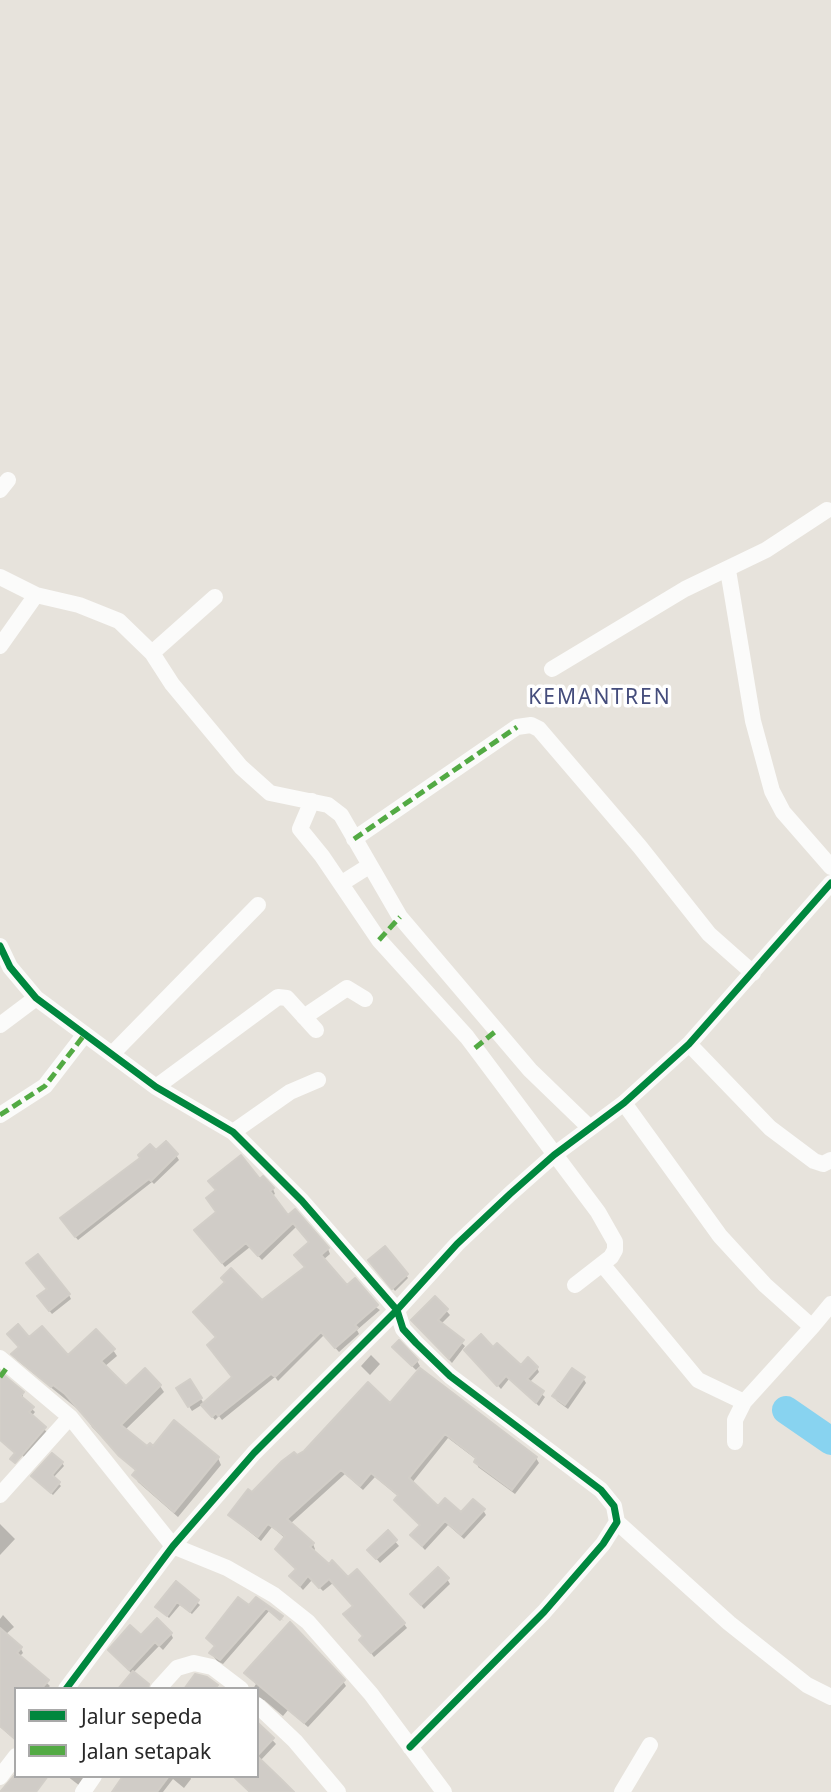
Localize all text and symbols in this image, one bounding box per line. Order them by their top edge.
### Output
district label: KEMANTREN [529,685,671,711]
legend [14,1687,259,1778]
text: Jalur sepeda [81,1702,202,1730]
text: Jalan setapak [81,1737,211,1765]

